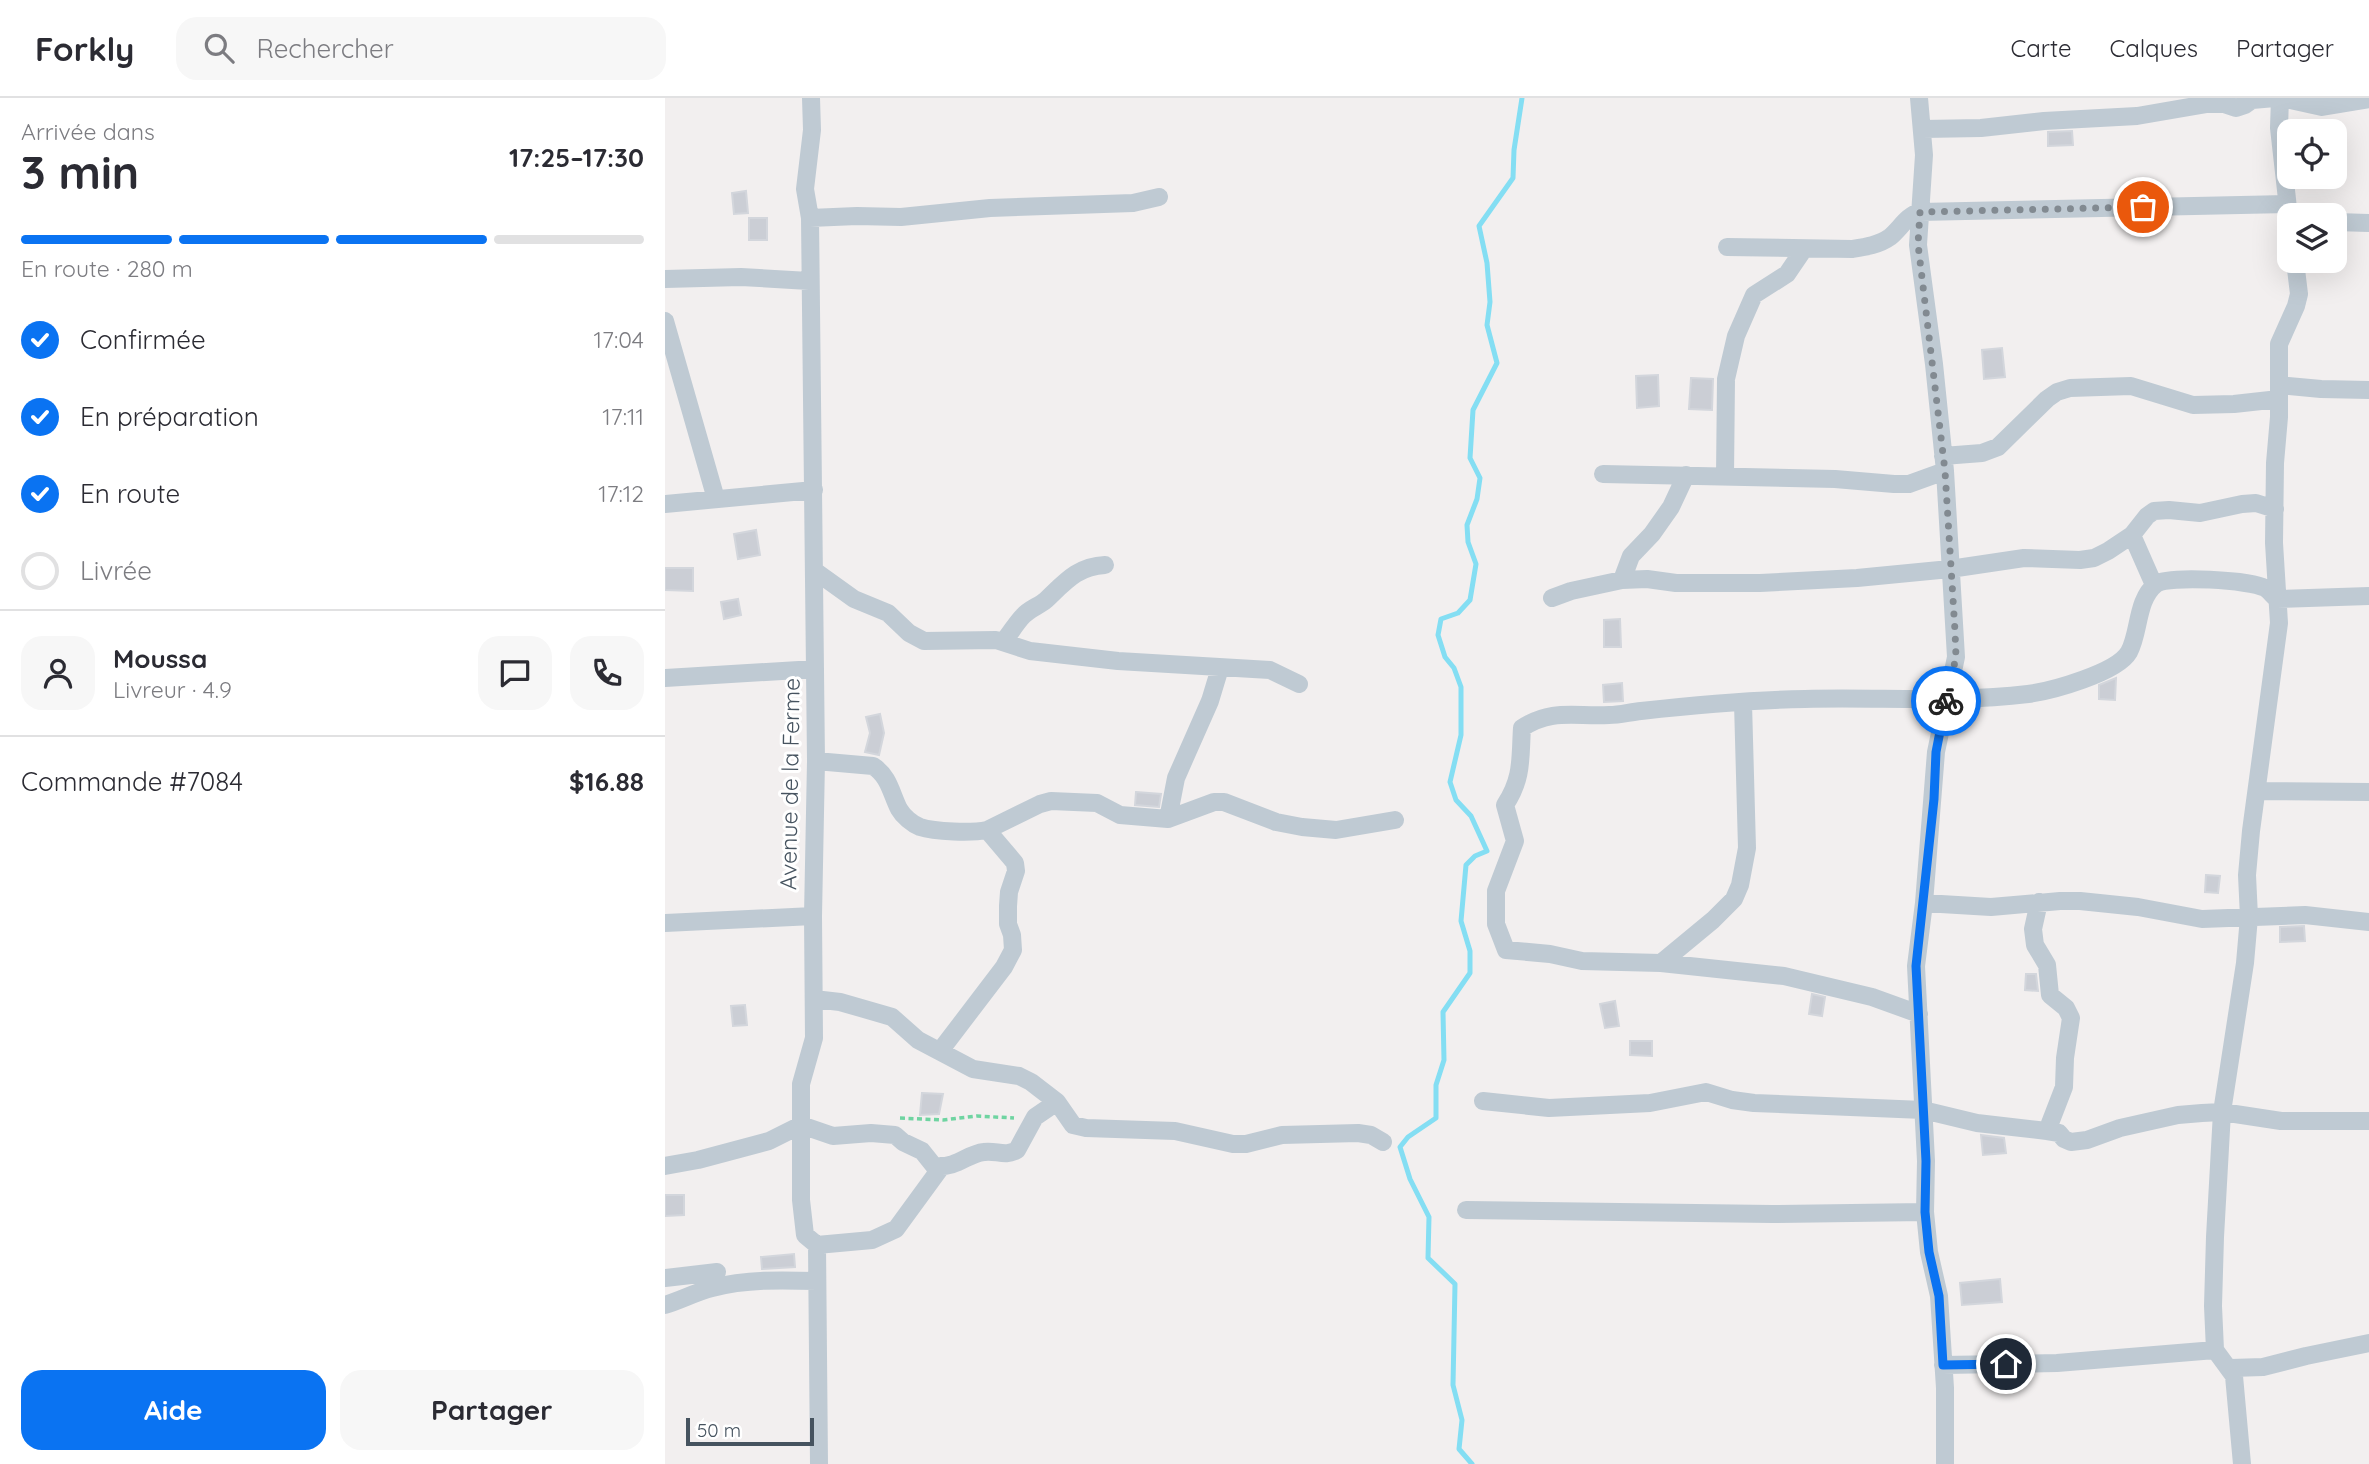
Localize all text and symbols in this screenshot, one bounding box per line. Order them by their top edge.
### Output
search box [176,17,666,80]
text: Forkly [35,28,134,69]
icon: search [200,29,238,67]
text: Rechercher [256,32,394,65]
text: Carte [2010,33,2072,63]
text: Calques [2110,33,2198,63]
text: Partager [2236,33,2334,63]
text: Arrivée dans [21,117,155,146]
map controls [2277,119,2347,273]
button: locate [2277,119,2347,189]
text: 17:25–17:30 [509,141,644,174]
text: 3 min [21,143,139,201]
pin [2113,177,2173,237]
icon: bag [2124,188,2162,226]
button: layers [2277,203,2347,273]
text: En route · 280 m [21,254,193,283]
icon: check [21,321,59,359]
text: Confirmée [80,323,206,356]
text: 17:04 [594,325,644,354]
icon: check [21,398,59,436]
text: En préparation [80,400,259,433]
text: 17:11 [602,402,644,431]
icon: check [21,475,59,513]
text: En route [80,477,180,510]
text: 17:12 [598,479,644,508]
text: Livrée [80,554,152,587]
button: person [21,636,95,710]
button: chat [478,636,552,710]
button: phone [570,636,644,710]
text: Moussa [113,642,207,675]
courier [1911,666,1981,736]
text: Livreur · 4.9 [113,675,232,704]
street label: Avenue de la Ferme [773,678,806,890]
icon: bike [1927,682,1965,720]
text: Commande #7084 [21,765,243,798]
text: $16.88 [569,765,644,798]
pin [1976,1334,2036,1394]
icon: home [1987,1345,2025,1383]
button: Aide [21,1370,326,1450]
button: Partager [340,1370,644,1450]
scale bar [686,1415,814,1447]
text: 50 m [697,1418,741,1442]

